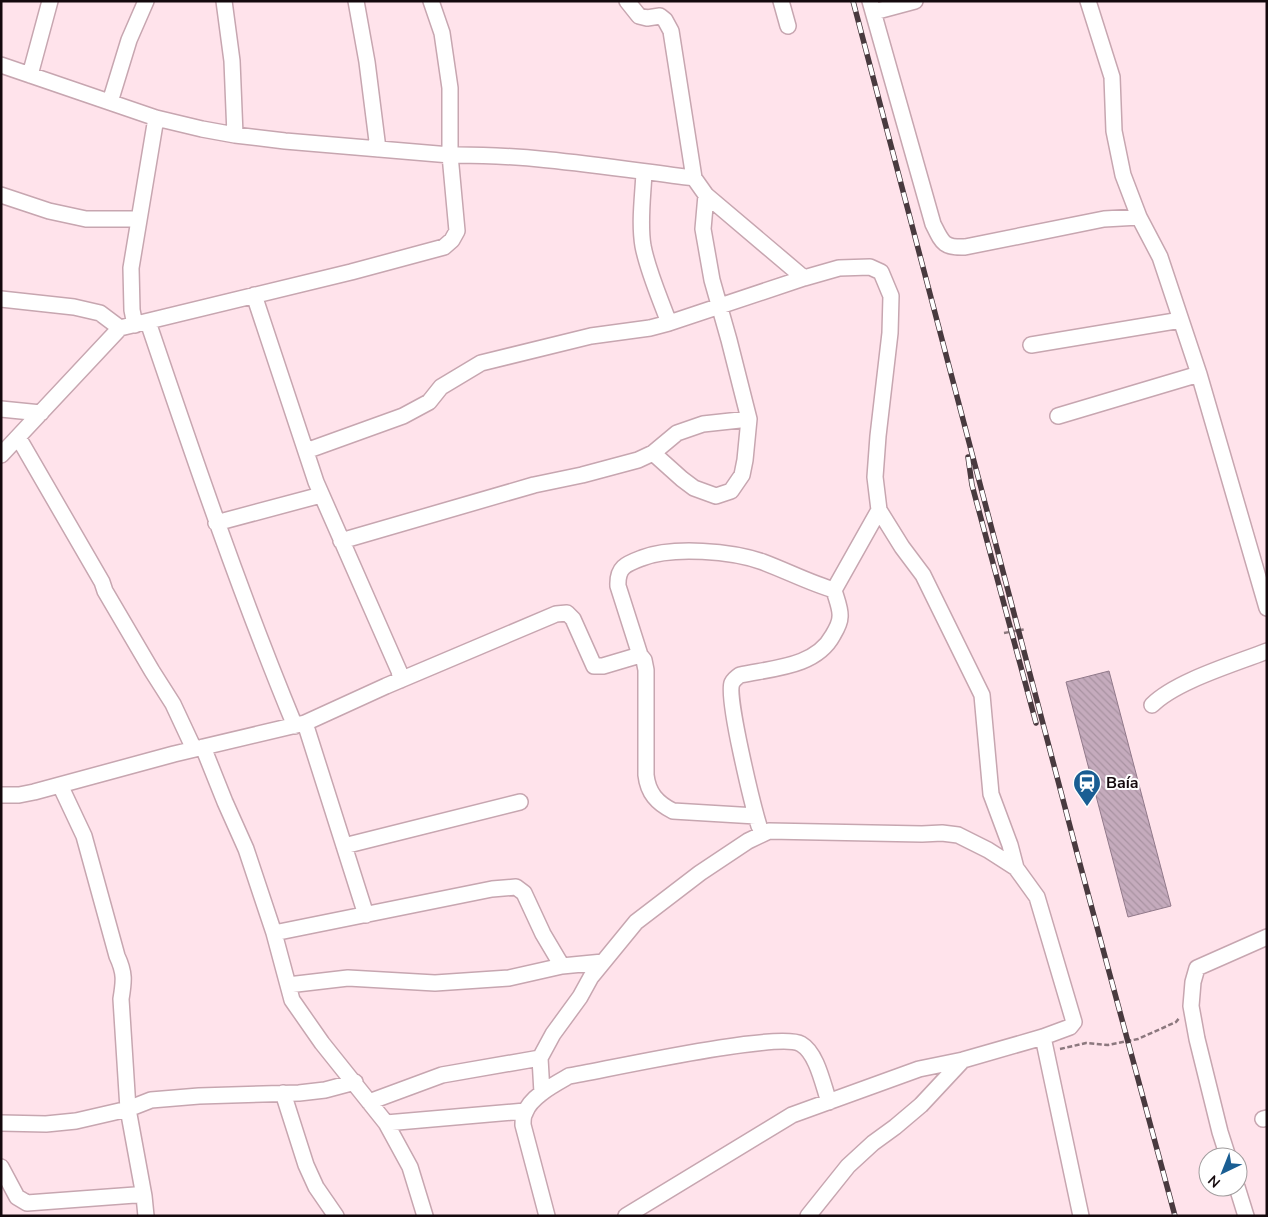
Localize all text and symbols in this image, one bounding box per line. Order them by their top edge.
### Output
station icon: Baía [1072,768,1102,807]
place label: Baía [1106,772,1139,794]
north arrow [1198,1147,1248,1197]
text: N [1204,1171,1225,1192]

